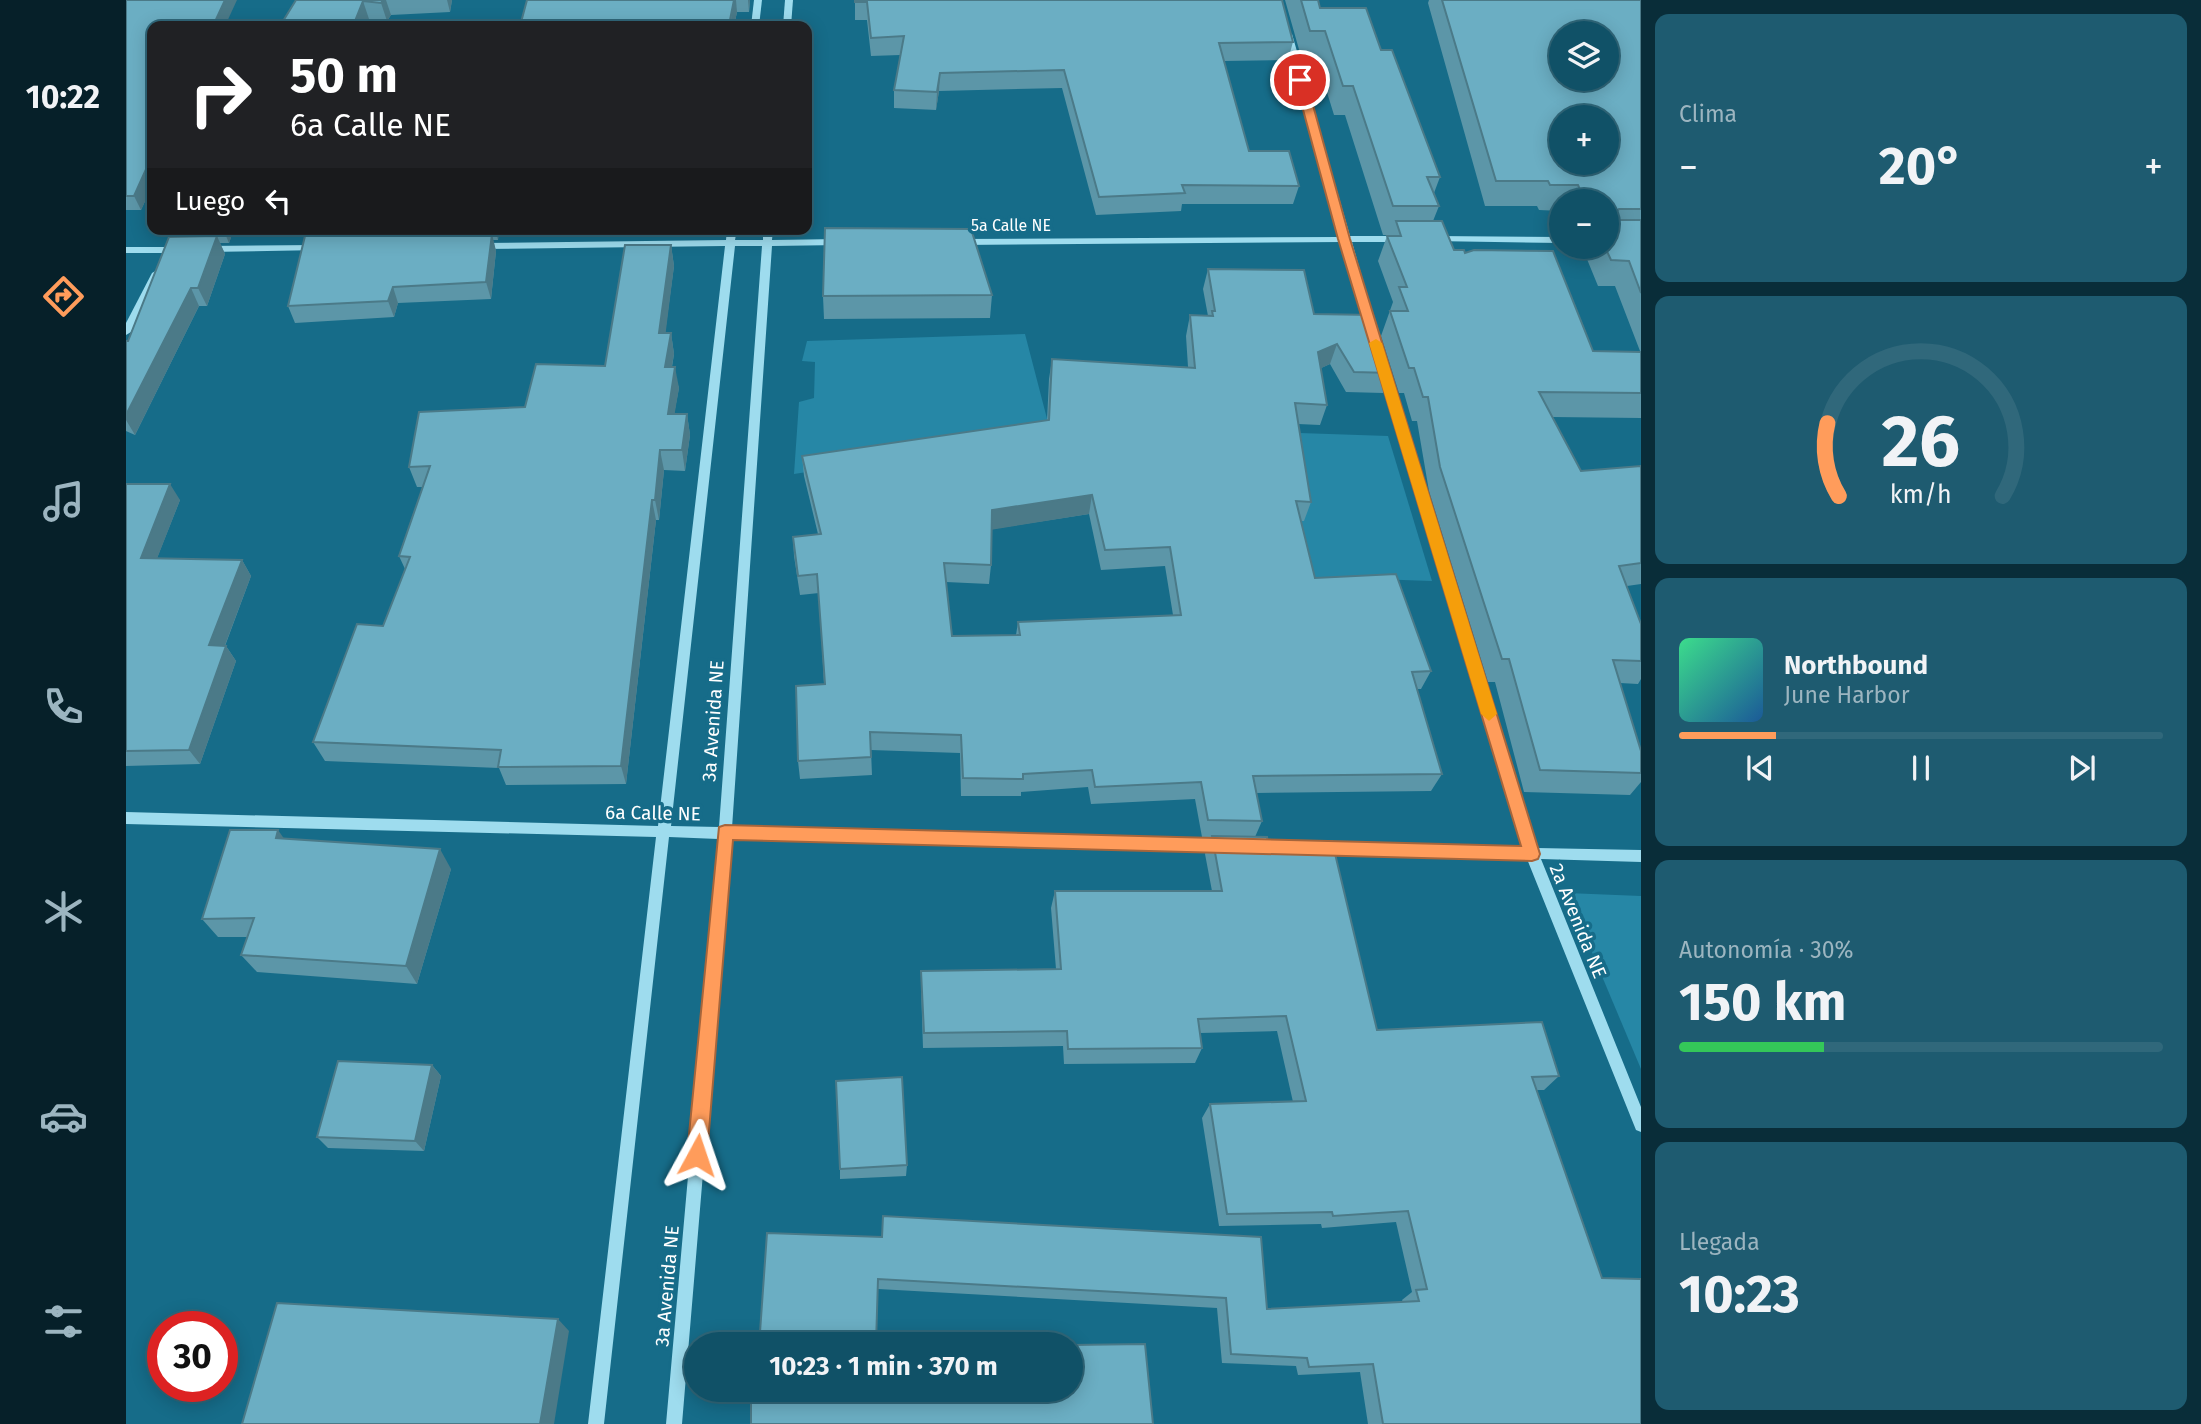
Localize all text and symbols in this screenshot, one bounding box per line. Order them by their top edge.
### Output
map controls [1549,21,1619,259]
button: layers [1549,21,1619,91]
text: 50 m [290,46,398,105]
icon: right [175,49,266,140]
pin [1270,50,1330,110]
icon: arrive [1281,61,1319,99]
text: 10:22 [26,78,100,116]
text: Clima [1679,100,1737,128]
button: + [1549,105,1619,175]
text: 6a Calle NE [290,106,451,144]
text: 20° [1879,135,1963,198]
text: − [1679,144,1698,190]
text: + [2144,144,2163,190]
icon: left [259,182,297,220]
text: Luego [175,186,245,217]
button: − [1549,189,1619,259]
street label: 5a Calle NE [971,216,1051,235]
icon: directions [39,272,88,321]
text: 26 [1882,398,1960,485]
icon: music [39,477,88,526]
text: km/h [1890,480,1952,510]
text: Northbound [1784,650,1928,681]
street label: 3a Avenida NE [697,659,729,783]
text: June Harbor [1784,681,1910,709]
icon: phone [39,682,88,731]
icon: previous [1741,749,1779,787]
icon: pause [1902,749,1940,787]
icon: next [2063,749,2101,787]
street label: 6a Calle NE [605,801,701,825]
street label: 2a Avenida NE [1545,860,1611,982]
icon: climate [39,887,88,936]
text: Autonomía · 30% [1679,936,1854,964]
text: 150 km [1679,971,1846,1034]
icon: car [39,1092,88,1141]
position arrow [660,1118,734,1192]
street label: 3a Avenida NE [650,1224,684,1348]
text: Llegada [1679,1228,1760,1256]
text: 10:23 [1679,1263,1800,1326]
icon: filters [39,1297,88,1346]
speed limit sign: 30 [147,1311,238,1402]
text: 10:23 · 1 min · 370 m [769,1351,998,1382]

